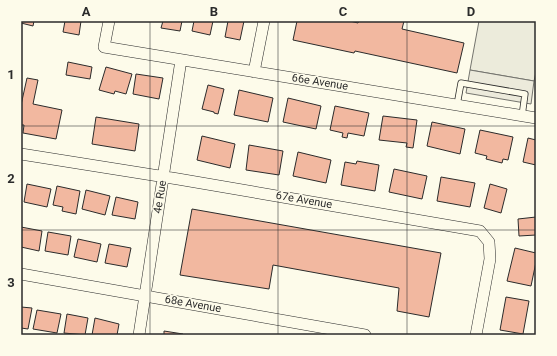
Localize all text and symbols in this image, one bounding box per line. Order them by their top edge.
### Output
text: A [82,4,91,19]
text: B [210,4,218,19]
text: C [339,4,348,19]
text: D [467,4,475,19]
text: 1 [7,67,15,82]
street label: 66e Avenue [291,71,349,93]
text: 2 [7,171,15,186]
street label: 4e Rue [151,179,169,215]
street label: 67e Avenue [275,189,333,211]
text: 3 [7,275,15,290]
street label: 68e Avenue [164,293,222,315]

